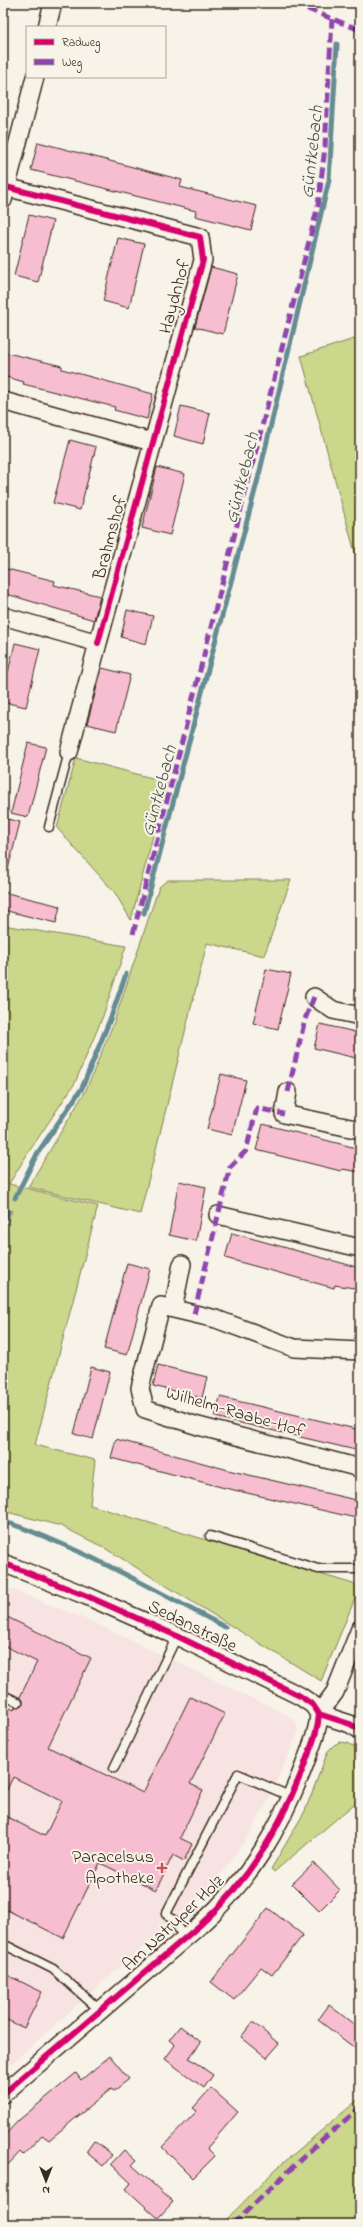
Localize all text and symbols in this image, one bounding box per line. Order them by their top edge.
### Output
legend [26,26,166,78]
text: Radweg [62,34,101,53]
text: Weg [62,54,82,73]
water label: Güntkebach [295,103,331,200]
street label: Haydnhof [154,256,199,337]
water label: Güntkebach [219,429,268,526]
street label: Brahmshof [87,493,135,584]
water label: Güntkebach [135,742,185,839]
street label: Wilhelm-Raabe-Hof [163,1381,308,1445]
street label: Sedanstraße [143,1594,242,1660]
place label: Paracelsus Apotheke [72,1845,155,1892]
marker: Paracelsus Apotheke [157,1863,167,1873]
street label: Am Natruper Holz [117,1869,231,1978]
north arrow [26,2161,66,2201]
text: N [42,2182,50,2198]

